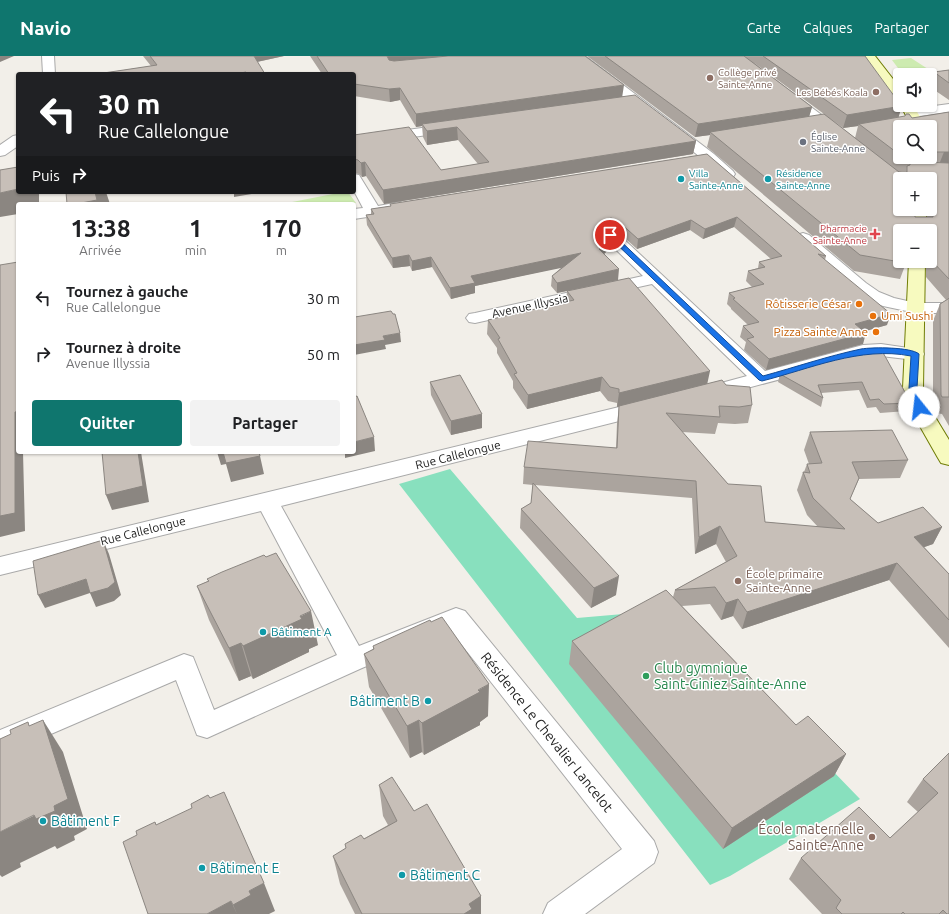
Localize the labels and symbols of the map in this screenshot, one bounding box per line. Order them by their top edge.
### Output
place label: Collège privé Sainte-Anne [718,67,777,90]
marker: Collège privé Sainte-Anne [705,73,715,83]
place label: Les Bébés Koala [796,87,868,98]
marker: Les Bébés Koala [871,87,881,97]
place label: Église Sainte-Anne [811,130,865,154]
marker: Église Sainte-Anne [798,137,808,147]
place label: Villa Sainte-Anne [689,168,743,191]
place label: Résidence Sainte-Anne [776,168,830,191]
marker: Villa Sainte-Anne [676,174,686,184]
marker: Résidence Sainte-Anne [763,174,773,184]
pin [593,218,627,252]
place label: Pharmacie Sainte-Anne [813,223,867,246]
marker: Pharmacie Sainte-Anne [870,229,880,239]
street label: Avenue Illyssia [490,291,569,320]
place label: Rôtisserie César [765,297,851,310]
marker: Rôtisserie César [854,299,864,309]
place label: Umi Sushi [881,309,933,322]
marker: Umi Sushi [868,311,878,321]
place label: Pizza Sainte Anne [774,325,868,338]
marker: Pizza Sainte Anne [871,327,881,337]
position arrow [898,386,940,428]
street label: Rue Callelongue [414,438,502,471]
street label: Rue Callelongue [99,514,187,547]
place label: École primaire Sainte-Anne [746,567,823,594]
marker: École primaire Sainte-Anne [733,576,743,586]
place label: Bâtiment A [271,625,332,638]
marker: Bâtiment A [258,627,268,637]
street label: Résidence Le Chevalier Lancelot [478,649,617,815]
place label: Club gymnique Saint-Giniez Sainte-Anne [654,660,807,692]
marker: Club gymnique Saint-Giniez Sainte-Anne [641,671,651,681]
place label: Bâtiment B [350,693,420,709]
marker: Bâtiment B [423,696,433,706]
place label: Bâtiment F [51,813,120,829]
marker: Bâtiment F [38,816,48,826]
place label: École maternelle Sainte-Anne [758,820,864,853]
marker: École maternelle Sainte-Anne [867,832,877,842]
place label: Bâtiment E [210,860,280,876]
marker: Bâtiment E [197,863,207,873]
place label: Bâtiment C [410,867,481,883]
marker: Bâtiment C [397,870,407,880]

